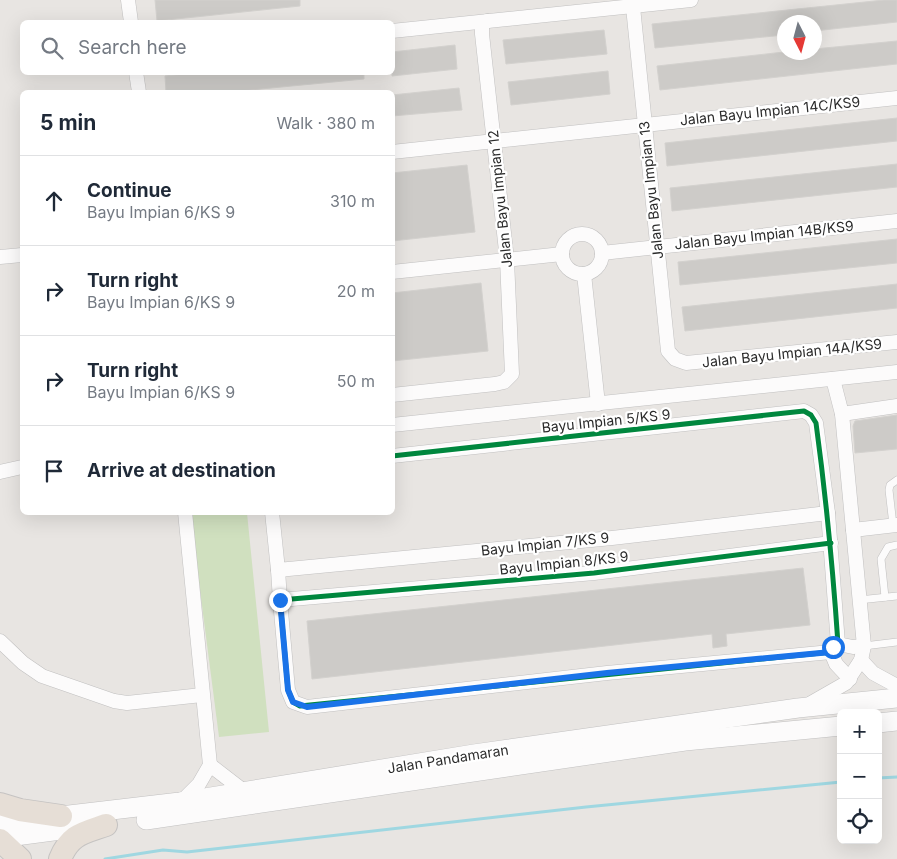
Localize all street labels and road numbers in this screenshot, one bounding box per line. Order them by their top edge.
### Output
street label: Jalan Bayu Impian 14C/KS9 [679,93,861,128]
street label: Jalan Bayu Impian 13 [635,120,666,260]
street label: Jalan Bayu Impian 12 [484,129,515,269]
street label: Jalan Bayu Impian 14B/KS9 [673,217,854,252]
street label: Jalan Bayu Impian 14A/KS9 [701,335,883,370]
street label: Bayu Impian 5/KS 9 [541,405,671,436]
street label: Bayu Impian 7/KS 9 [480,528,610,559]
street label: Bayu Impian 8/KS 9 [499,547,629,578]
street label: Jalan Pandamaran [386,741,510,776]

